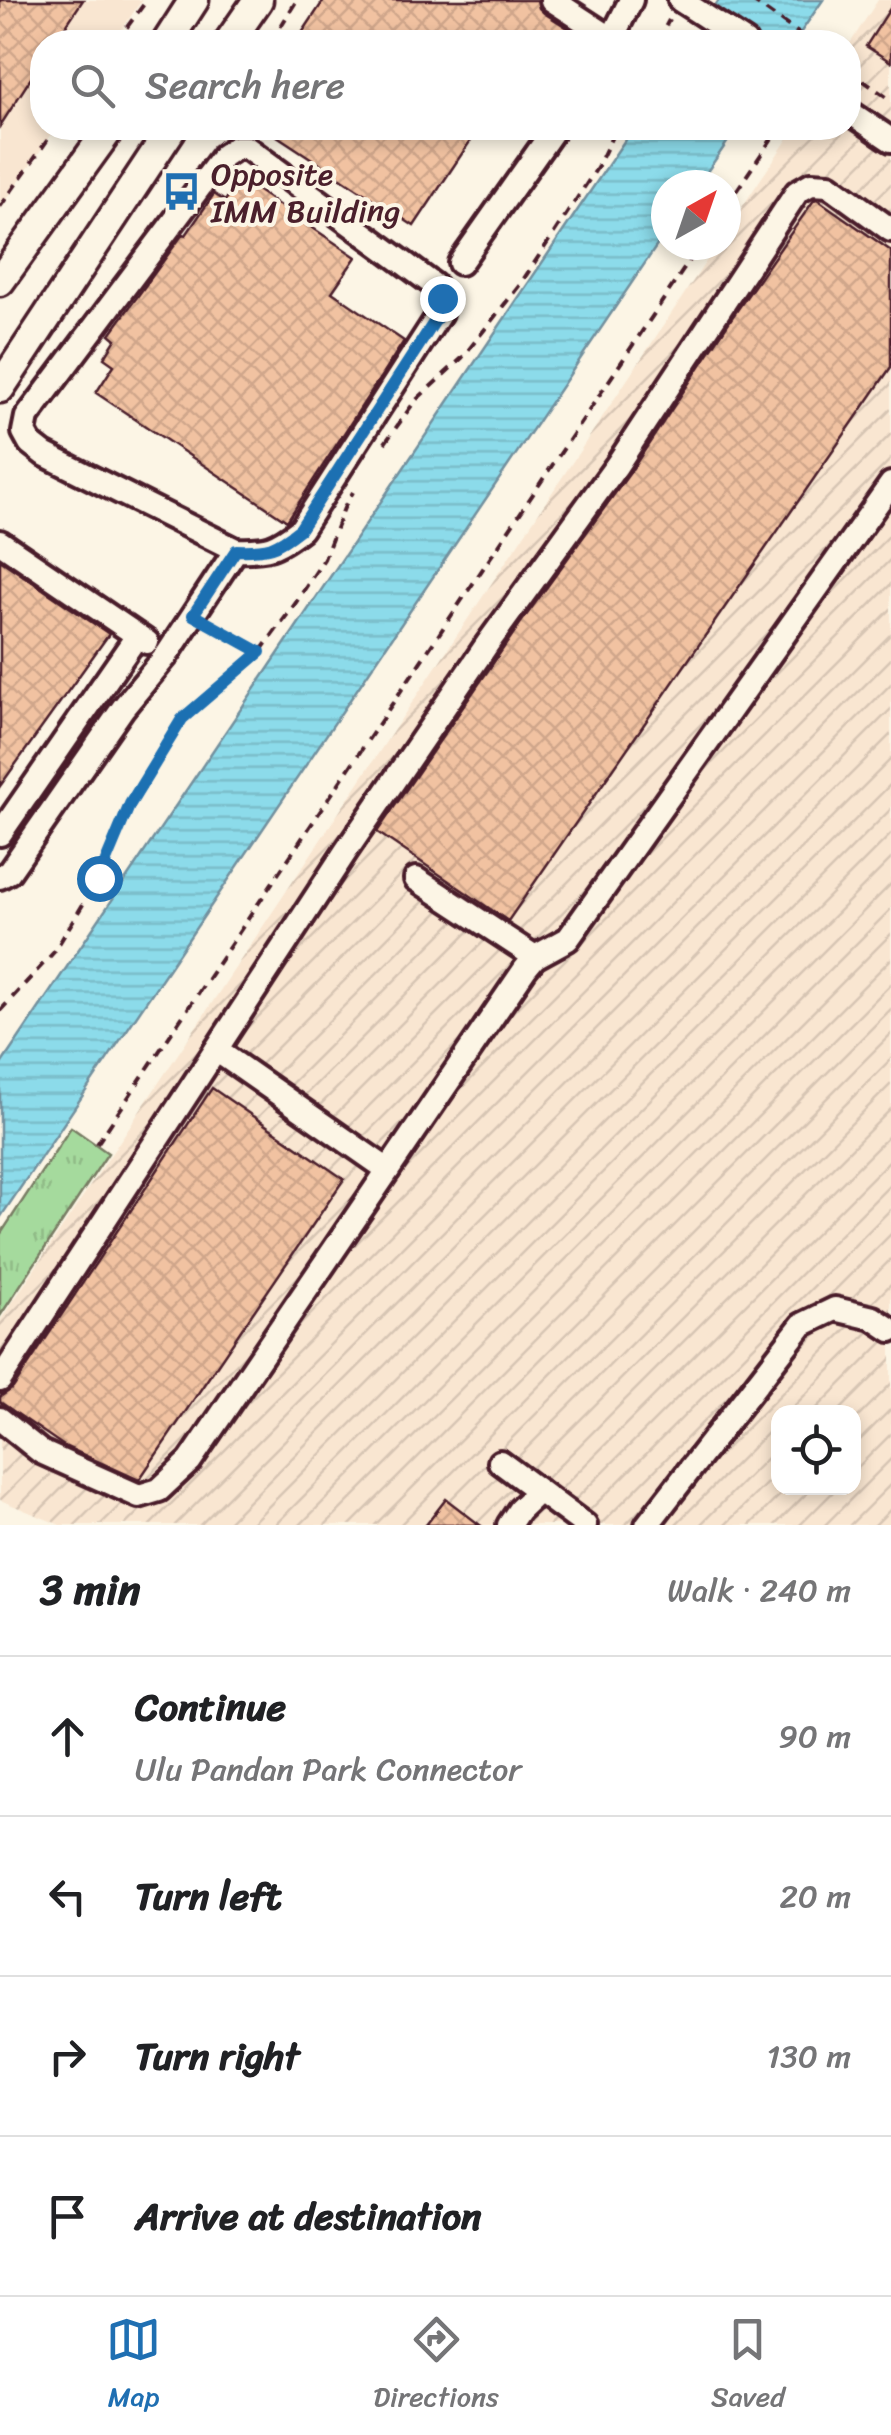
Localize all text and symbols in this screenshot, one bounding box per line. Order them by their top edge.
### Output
search box [30,30,861,140]
text: Search here [145,52,345,119]
icon: search [65,58,120,113]
place label: Opposite IMM Building [210,146,400,240]
north arrow [651,170,741,260]
bus stop icon: Opposite IMM Building [160,171,202,213]
route end [420,276,466,322]
route start [77,856,123,902]
map controls [771,1405,861,1495]
button: locate [771,1405,861,1495]
text: 3 min [40,1553,140,1627]
text: Walk · 240 m [667,1562,851,1619]
text: Continue [135,1674,286,1741]
text: 90 m [778,1708,851,1765]
icon: ahead [40,1709,95,1764]
text: Ulu Pandan Park Connector [135,1741,521,1798]
text: Turn left [135,1863,281,1930]
text: 20 m [779,1868,851,1925]
icon: left [40,1869,95,1924]
text: Turn right [135,2023,300,2090]
text: 130 m [767,2028,851,2085]
icon: right [40,2029,95,2084]
text: Arrive at destination [135,2183,482,2250]
icon: arrive [40,2189,95,2244]
tab: Map [106,2312,161,2421]
tab: Directions [373,2312,499,2421]
tab: Saved [711,2312,785,2421]

